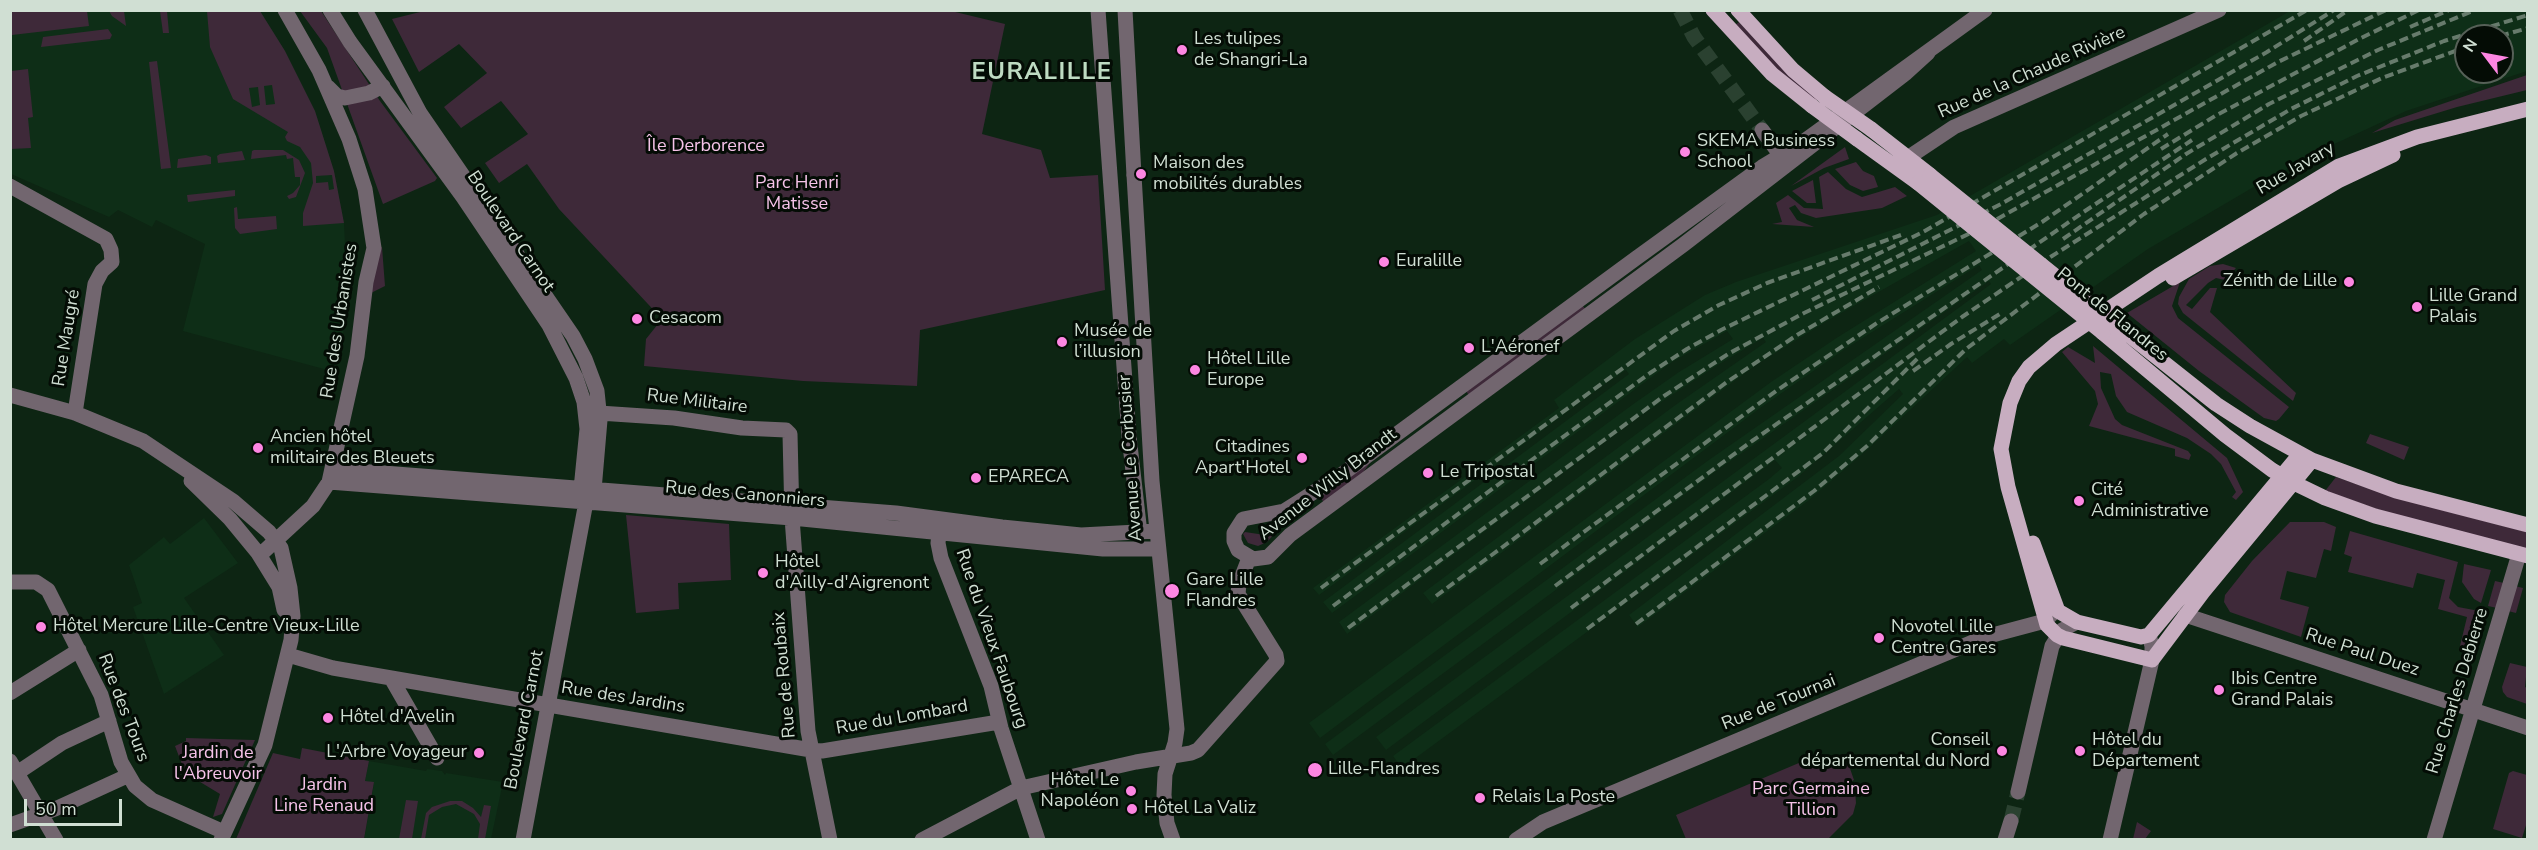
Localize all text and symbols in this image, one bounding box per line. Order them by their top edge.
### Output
street label: Rue de la Chaude Rivière [1935,22,2129,124]
north arrow [2454,24,2514,84]
place label: Les tulipes de Shangri-La [1194,29,1308,72]
text: N [2458,35,2483,56]
marker: Les tulipes de Shangri-La [1175,43,1189,57]
district label: EURALILLE [971,59,1113,87]
place label: SKEMA Business School [1697,131,1835,174]
park label: Île Derborence [647,136,765,158]
street label: Rue Javary [2253,138,2339,200]
marker: SKEMA Business School [1678,145,1692,159]
place label: Maison des mobilités durables [1153,153,1302,195]
street label: Boulevard Carnot [462,167,558,297]
marker: Maison des mobilités durables [1134,167,1148,181]
park label: Parc Henri Matisse [755,173,839,216]
street label: Rue des Urbanistes [317,242,363,400]
place label: Euralille [1396,251,1462,273]
marker: Euralille [1377,255,1391,269]
street label: Pont de Flandres [2052,264,2172,366]
place label: Zénith de Lille [2223,271,2337,293]
marker: Zénith de Lille [2342,275,2356,289]
place label: Lille Grand Palais [2429,286,2517,328]
street label: Rue Maugré [49,288,85,388]
marker: Lille Grand Palais [2410,300,2424,314]
place label: Cesacom [649,308,722,330]
marker: Cesacom [630,312,644,326]
place label: Musée de l’illusion [1074,321,1152,364]
marker: Musée de l’illusion [1055,335,1069,349]
place label: L'Aéronef [1481,337,1559,359]
marker: L'Aéronef [1462,341,1476,355]
place label: Hôtel Lille Europe [1207,349,1290,392]
marker: Hôtel Lille Europe [1188,363,1202,377]
street label: Avenue Le Corbusier [1114,374,1148,542]
street label: Rue Militaire [645,385,749,419]
street label: Avenue Willy Brandt [1255,424,1401,546]
place label: Ancien hôtel militaire des Bleuets [270,427,435,470]
place label: Citadines Apart'Hotel [1195,437,1290,480]
marker: Ancien hôtel militaire des Bleuets [251,441,265,455]
marker: Citadines Apart'Hotel [1295,451,1309,465]
place label: Le Tripostal [1440,462,1534,484]
marker: Le Tripostal [1421,466,1435,480]
place label: EPARECA [988,467,1069,489]
marker: EPARECA [969,471,983,485]
street label: Rue des Canonniers [664,477,826,513]
place label: Cité Administrative [2091,480,2208,522]
marker: Cité Administrative [2072,494,2086,508]
street label: Rue du Vieux Faubourg [950,546,1032,732]
place label: Hôtel d'Ailly-d'Aigrenont [775,552,929,594]
marker: Hôtel d'Ailly-d'Aigrenont [756,566,770,580]
place label: Gare Lille Flandres [1186,570,1263,612]
marker: Gare Lille Flandres [1163,582,1181,600]
street label: Rue Charles Debierre [2422,605,2494,777]
street label: Rue de Roubaix [769,611,801,739]
place label: Hôtel Mercure Lille-Centre Vieux-Lille [53,616,360,638]
place label: Novotel Lille Centre Gares [1891,617,1996,660]
marker: Hôtel Mercure Lille-Centre Vieux-Lille [34,620,48,634]
street label: Rue Paul Duez [2302,624,2422,682]
marker: Novotel Lille Centre Gares [1872,631,1886,645]
street label: Boulevard Carnot [501,649,549,791]
street label: Rue des Tours [92,651,154,765]
place label: Ibis Centre Grand Palais [2231,669,2334,712]
street label: Rue de Tournai [1719,670,1839,736]
street label: Rue des Jardins [560,678,686,718]
marker: Ibis Centre Grand Palais [2212,683,2226,697]
street label: Rue du Lombard [834,696,970,740]
place label: Hôtel d'Avelin [340,707,455,729]
marker: Hôtel d'Avelin [321,711,335,725]
place label: Conseil départemental du Nord [1801,730,1990,772]
place label: Hôtel du Département [2092,730,2199,772]
place label: L'Arbre Voyageur [326,742,467,764]
park label: Jardin de l'Abreuvoir [174,743,262,786]
marker: Conseil départemental du Nord [1995,744,2009,758]
marker: Hôtel du Département [2073,744,2087,758]
marker: L'Arbre Voyageur [472,746,486,760]
place label: Lille-Flandres [1328,759,1440,781]
marker: Lille-Flandres [1306,761,1324,779]
place label: Hôtel Le Napoléon [1041,770,1119,812]
park label: Jardin Line Renaud [274,775,374,818]
park label: Parc Germaine Tillion [1752,779,1870,822]
marker: Hôtel Le Napoléon [1124,784,1138,798]
scale bar [27,787,124,825]
place label: Relais La Poste [1492,787,1615,809]
marker: Relais La Poste [1473,791,1487,805]
text: 50 m [35,797,77,821]
place label: Hôtel La Valiz [1144,798,1256,820]
marker: Hôtel La Valiz [1125,802,1139,816]

